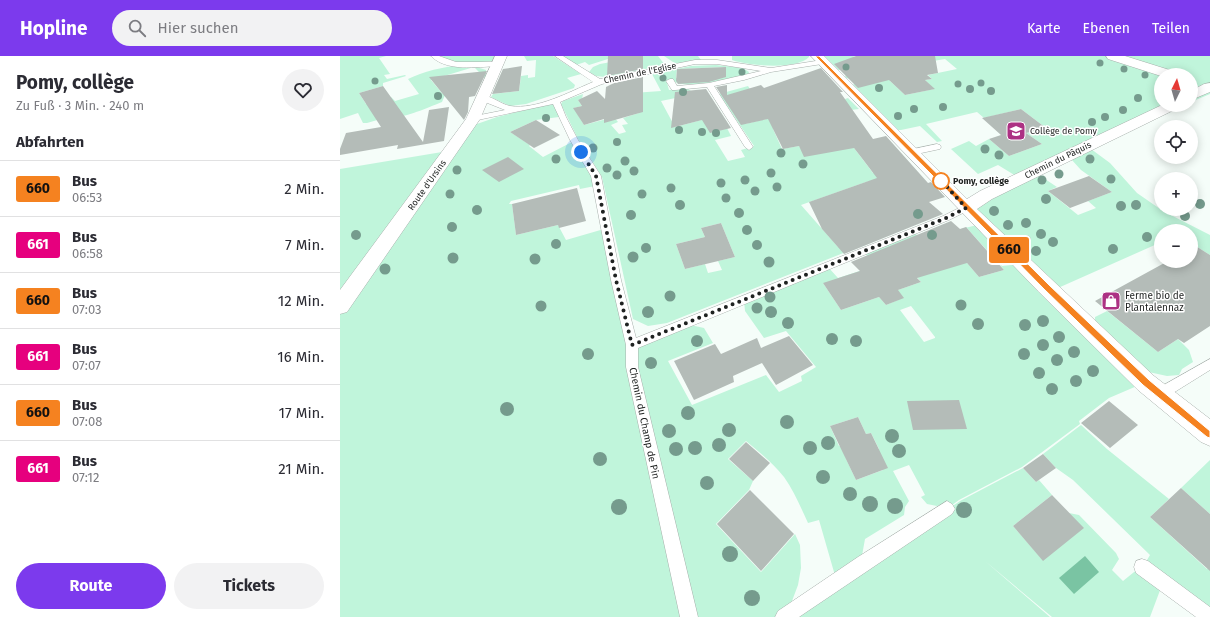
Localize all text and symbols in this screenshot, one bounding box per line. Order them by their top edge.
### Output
search box [112,10,392,46]
text: Hopline [20,17,88,40]
icon: search [126,17,148,39]
text: Hier suchen [158,19,239,37]
text: Karte [1027,20,1061,37]
text: Ebenen [1083,20,1130,37]
text: Teilen [1152,20,1190,37]
street label: Chemin de l'Eglise [603,60,677,86]
north arrow [1154,68,1198,112]
map controls [1154,68,1198,268]
button: heart [282,69,324,111]
text: Pomy, collège [16,71,134,94]
text: Zu Fuß · 3 Min. · 240 m [16,98,144,113]
school or university icon: Collège de Pomy [1005,120,1027,142]
button: locate [1154,120,1198,164]
place label: Collège de Pomy [1030,126,1098,136]
text: Abfahrten [16,133,84,151]
street label: Chemin du Pâquis [1023,139,1093,181]
your location [571,142,591,162]
street label: Route d'Ursins [406,158,448,212]
text: Bus [72,172,97,190]
marker: Pomy, collège [932,172,950,190]
button: + [1154,172,1198,216]
place label: Pomy, collège [953,176,1009,186]
text: 660 [26,180,50,197]
text: 2 Min. [284,180,324,198]
text: 06:53 [72,190,102,205]
button: − [1154,224,1198,268]
text: Bus [72,228,97,246]
text: 661 [27,236,49,253]
text: 7 Min. [285,236,324,254]
line badge: 660 [986,237,1032,263]
text: 660 [997,241,1021,258]
text: 06:58 [72,246,103,261]
text: Bus [72,284,97,302]
shop icon: Ferme bio de Plantalennaz [1100,290,1122,312]
place label: Ferme bio de Plantalennaz [1125,290,1184,314]
text: 660 [26,292,50,309]
text: 12 Min. [278,292,324,310]
text: 07:03 [72,302,102,317]
text: Bus [72,340,97,358]
text: 661 [27,348,49,365]
text: 16 Min. [277,348,324,366]
text: 07:07 [72,358,101,373]
street label: Chemin du Champ de Pin [626,366,662,480]
text: Bus [72,396,97,414]
text: 660 [26,404,50,421]
text: 17 Min. [279,404,324,422]
text: 07:08 [72,414,102,429]
text: Bus [72,452,97,470]
text: 661 [27,460,49,477]
text: 21 Min. [278,460,324,478]
text: 07:12 [72,470,99,485]
button: Route [16,563,166,609]
button: Tickets [174,563,324,609]

